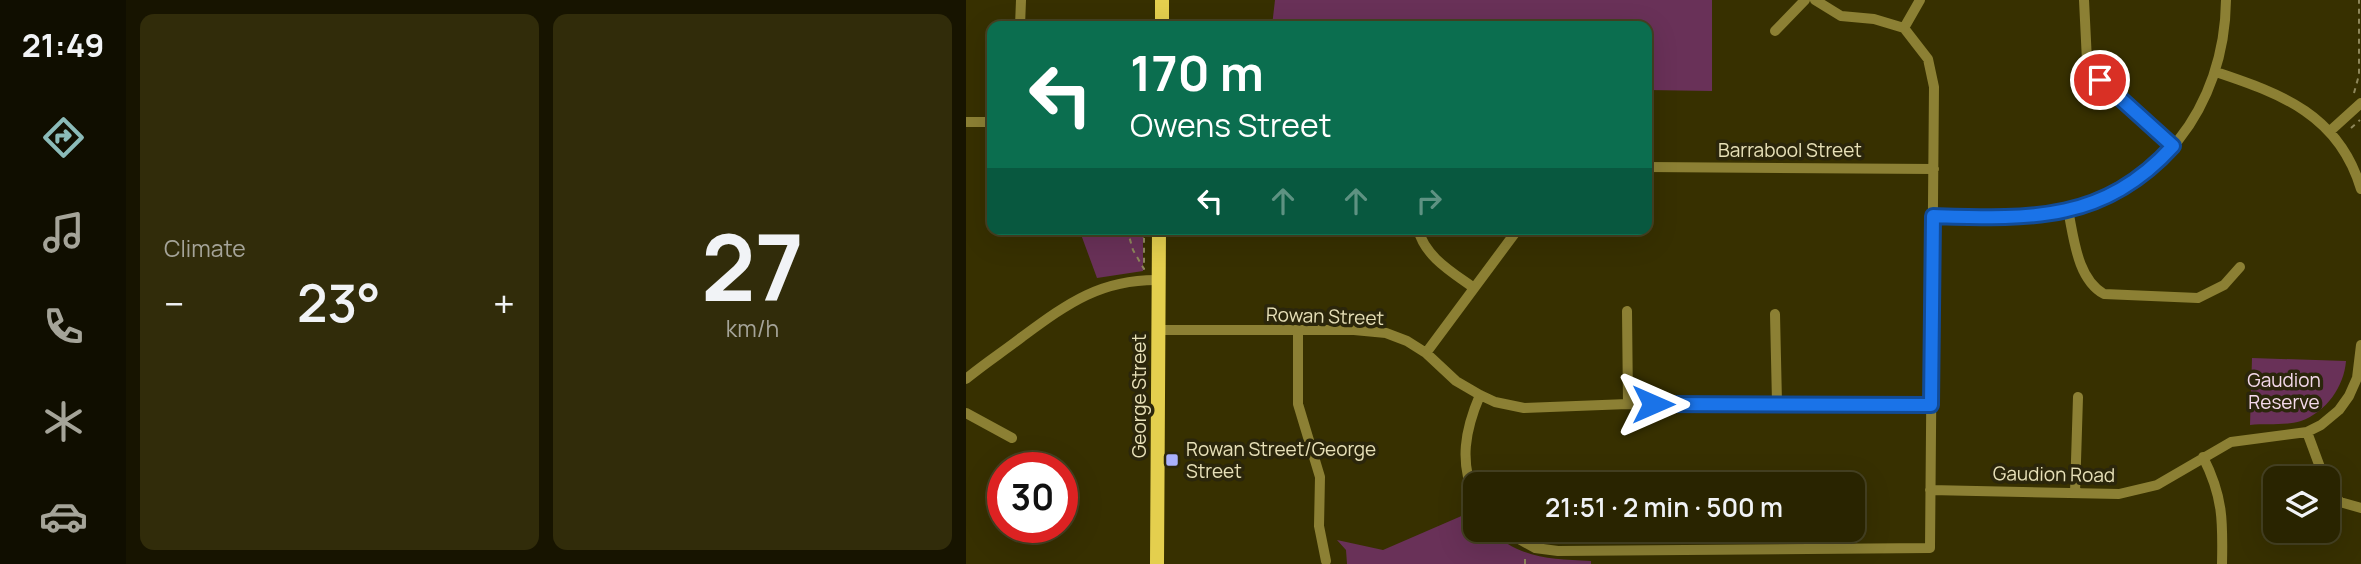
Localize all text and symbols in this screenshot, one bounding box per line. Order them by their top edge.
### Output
text: 21:49 [22,23,104,67]
text: 170 m [1130,39,1264,106]
icon: left [1015,49,1106,140]
pin [2070,50,2130,110]
icon: arrive [2081,61,2119,99]
text: Owens Street [1130,103,1332,147]
icon: directions [39,113,88,162]
street label: Barrabool Street [1718,137,1862,163]
icon: left [1191,182,1229,220]
icon: ahead [1264,182,1302,220]
icon: ahead [1337,182,1375,220]
icon: right [1410,182,1448,220]
text: 27 [701,204,804,328]
icon: music [39,208,88,257]
text: Climate [164,232,246,264]
text: 23° [297,267,381,338]
text: − [164,277,185,329]
text: + [493,277,515,329]
street label: Rowan Street [1265,301,1385,331]
icon: phone [39,302,88,351]
text: km/h [726,312,779,344]
street label: George Street [1126,334,1152,458]
position arrow [1616,367,1690,441]
park label: Gaudion Reserve [2247,367,2321,415]
icon: climate [39,397,88,446]
place label: Rowan Street/George Street [1186,436,1376,484]
speed limit sign: 30 [987,452,1078,543]
marker: Rowan Street/George Street [1164,452,1180,468]
street label: Gaudion Road [1993,460,2115,488]
map controls [2263,466,2340,543]
button: layers [2263,466,2340,543]
text: 21:51 · 2 min · 500 m [1545,489,1783,525]
icon: car [39,492,88,541]

